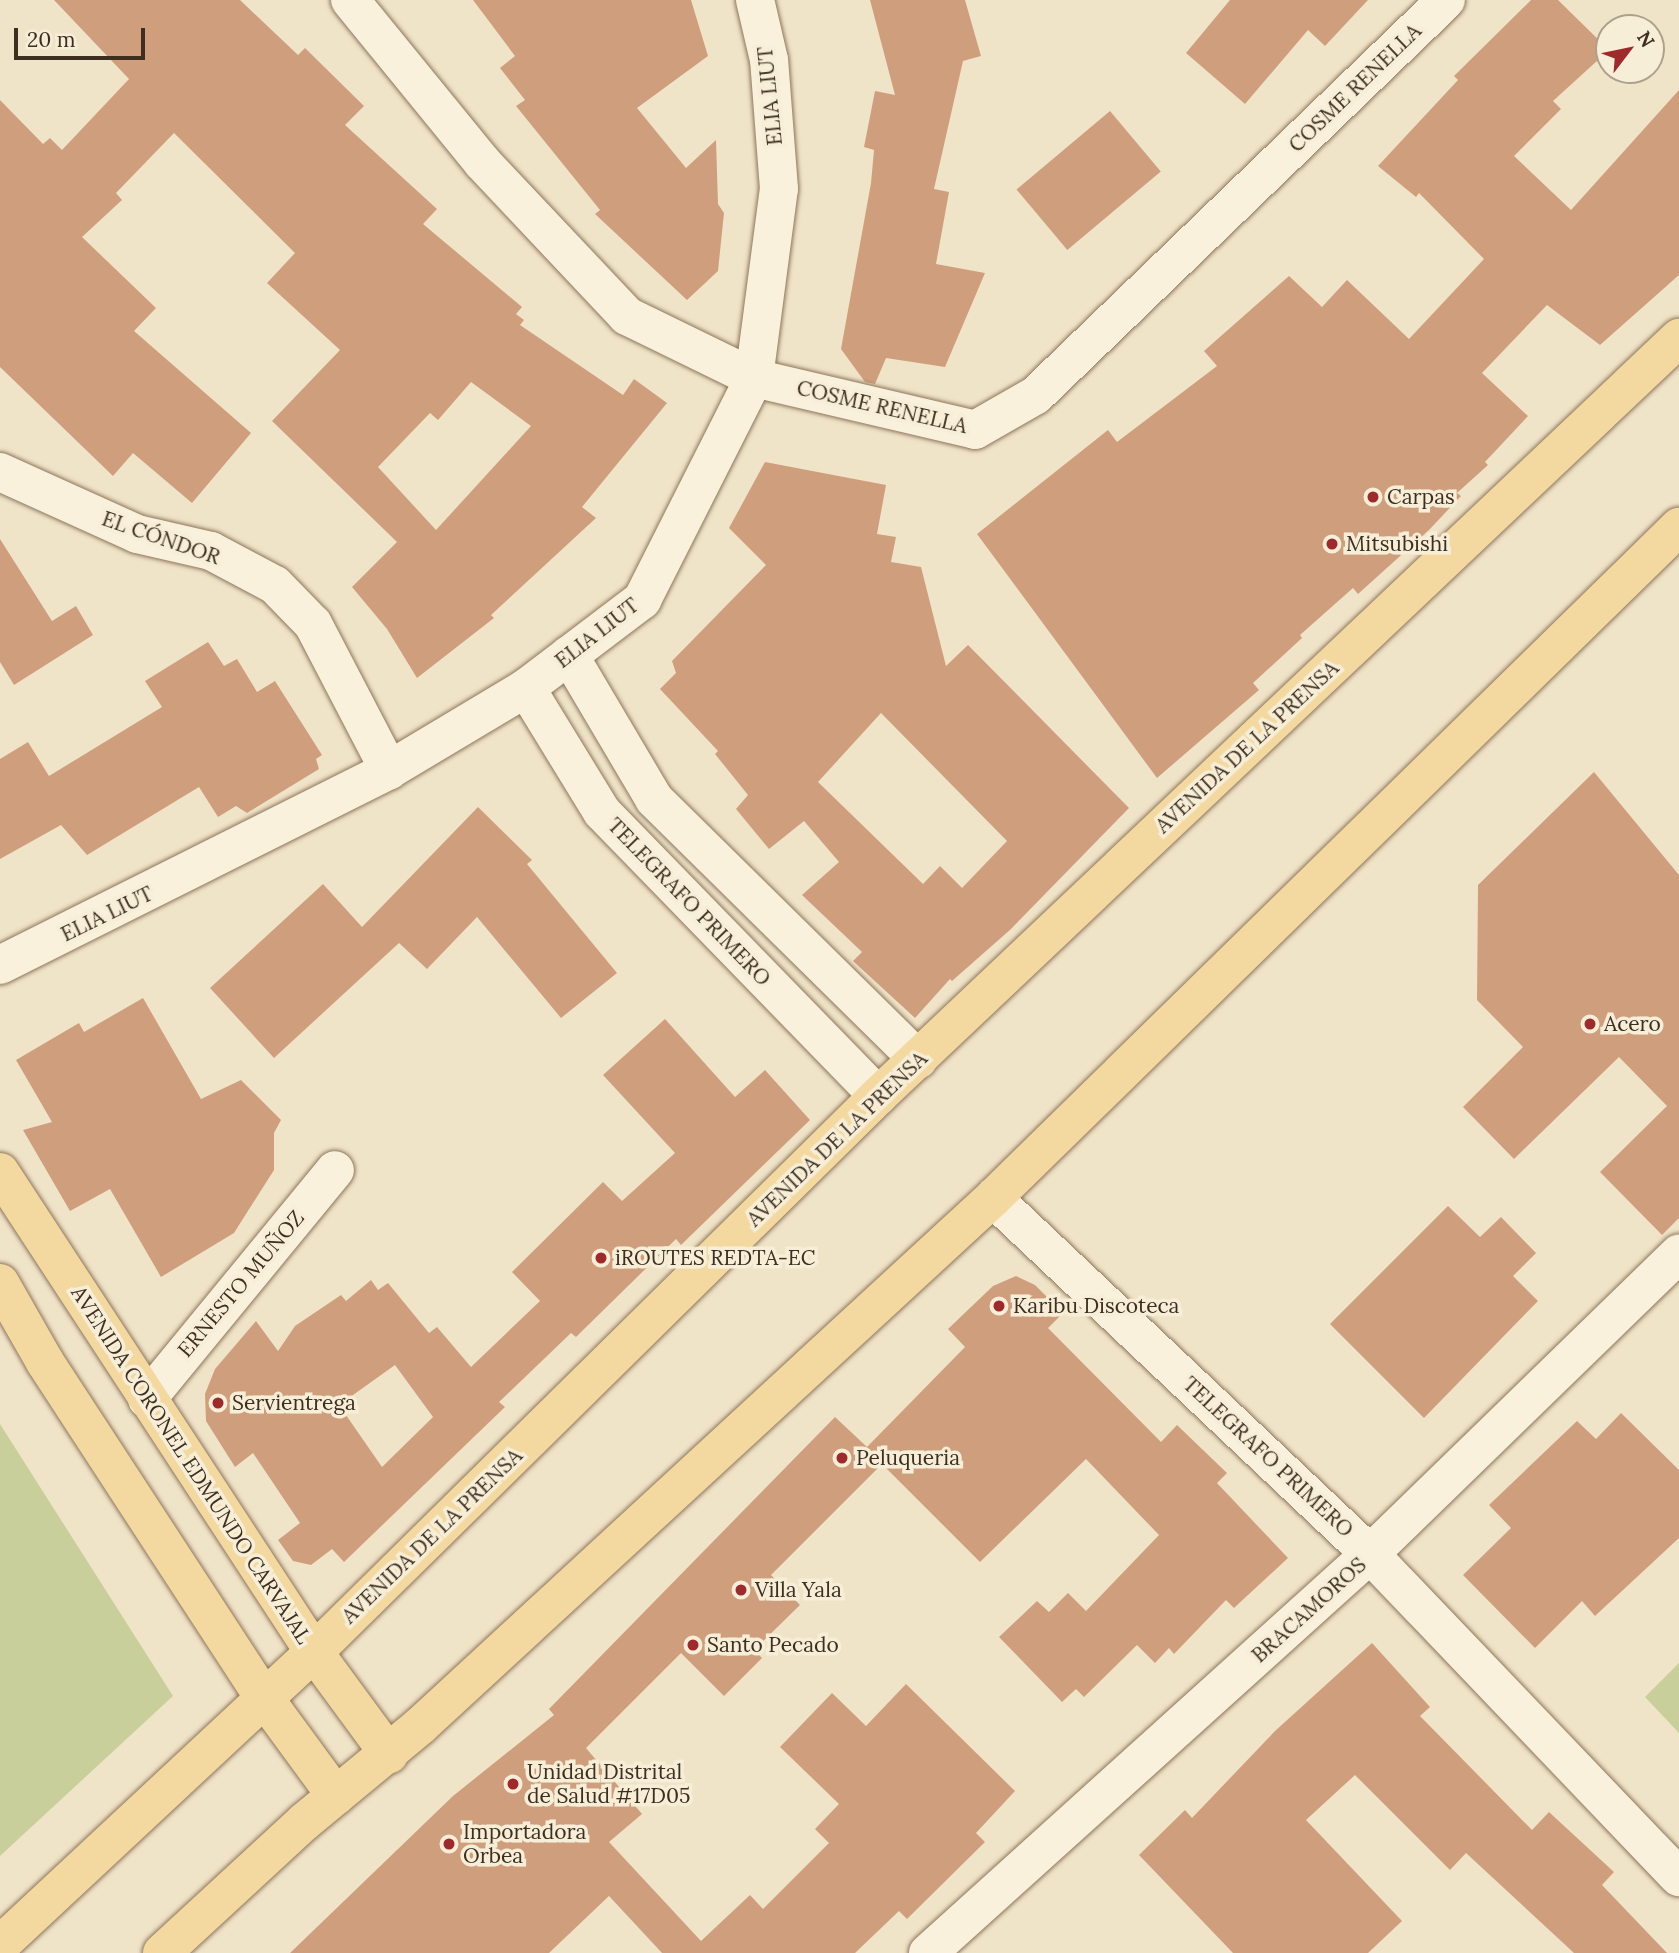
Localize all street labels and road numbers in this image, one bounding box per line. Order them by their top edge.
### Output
street label: COSME RENELLA [1284,18,1426,158]
street label: ELIA LIUT [752,45,788,147]
street label: COSME RENELLA [794,375,970,439]
street label: EL CÓNDOR [99,506,223,570]
street label: ELIA LIUT [550,593,644,673]
street label: AVENIDA DE LA PRENSA [1150,656,1344,838]
street label: TELEGRAFO PRIMERO [602,813,776,991]
street label: ELIA LIUT [57,881,157,947]
street label: AVENIDA DE LA PRENSA [741,1046,933,1232]
street label: ERNESTO MUÑOZ [172,1206,310,1362]
street label: AVENIDA CORONEL EDMUNDO CARVAJAL [66,1281,316,1649]
street label: TELEGRAFO PRIMERO [1178,1372,1358,1542]
street label: AVENIDA DE LA PRENSA [336,1443,528,1629]
street label: BRACAMOROS [1247,1552,1371,1668]

